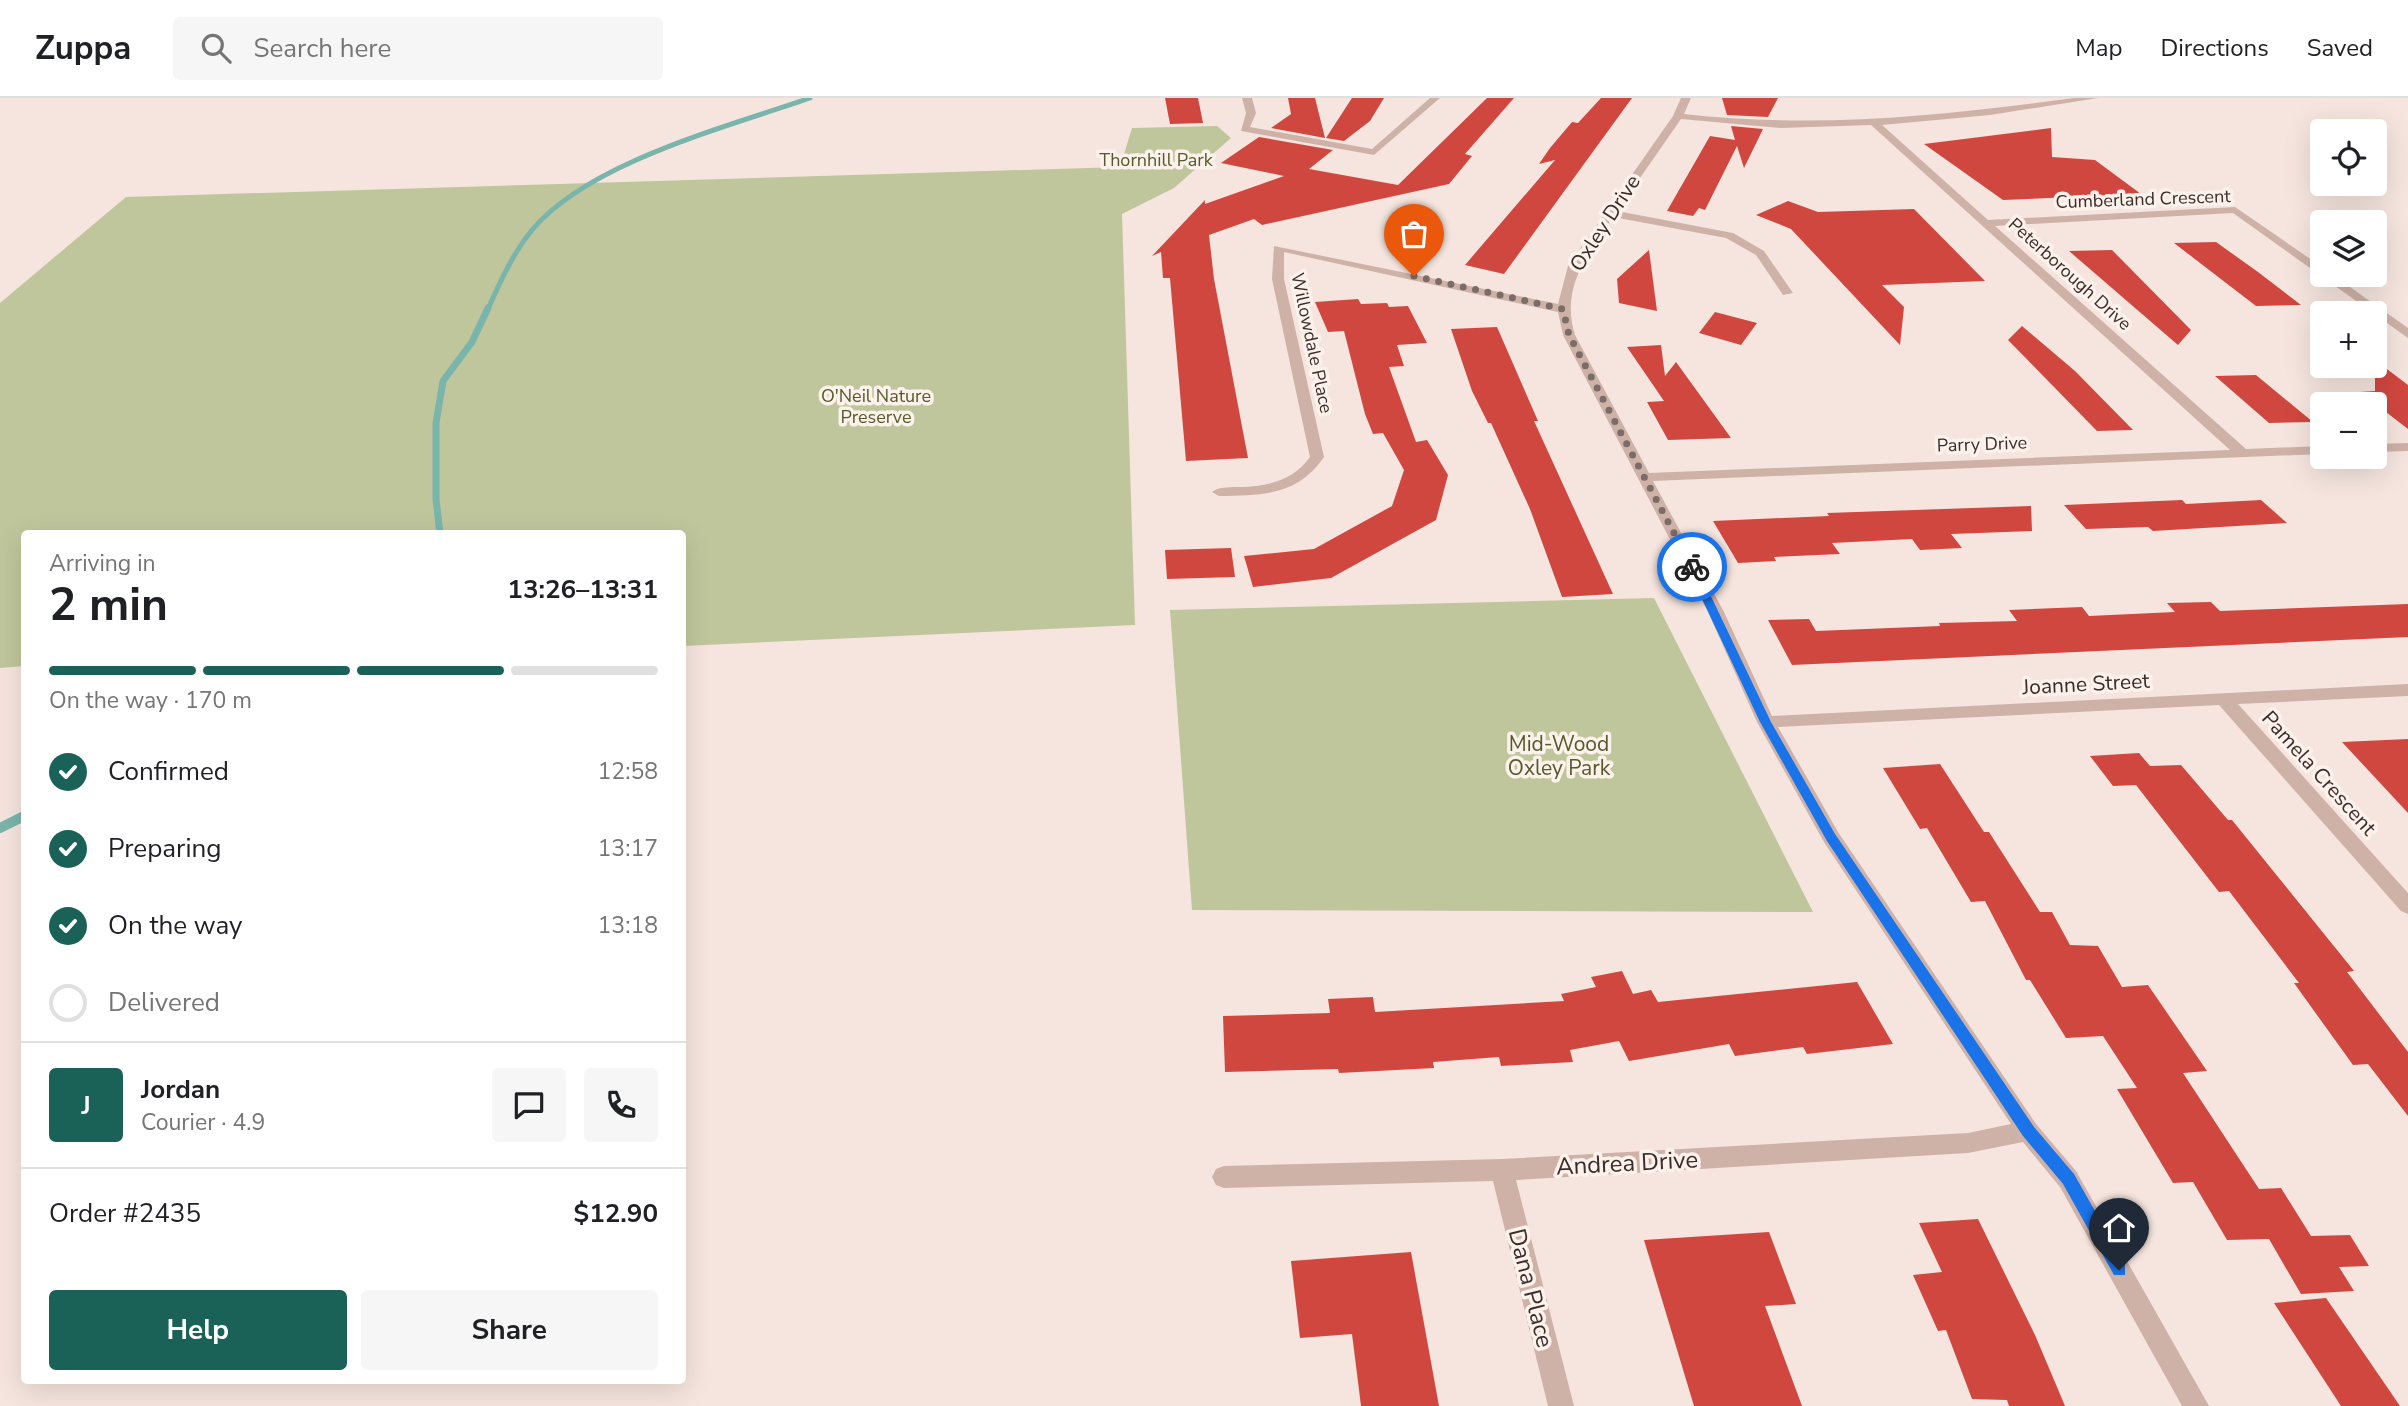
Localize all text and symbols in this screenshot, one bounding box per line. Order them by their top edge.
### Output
search box [173,17,663,80]
text: Zuppa [35,26,131,71]
icon: search [197,29,235,67]
text: Search here [253,31,391,66]
text: Map [2075,32,2122,64]
text: Directions [2160,32,2269,64]
text: Saved [2307,32,2373,64]
map controls [2310,119,2387,469]
button: locate [2310,119,2387,196]
park label: Thornhill Park [1099,148,1214,172]
street label: Oxley Drive [1563,169,1647,277]
street label: Cumberland Crescent [2055,184,2232,214]
pin [1384,204,1444,276]
button: layers [2310,210,2387,287]
street label: Peterborough Drive [2003,212,2137,336]
icon: bag [1395,215,1433,253]
street label: Willowdale Place [1285,271,1339,415]
button: + [2310,301,2387,378]
park label: O'Neil Nature Preserve [821,384,931,429]
button: − [2310,392,2387,469]
street label: Parry Drive [1936,430,2028,458]
courier [1657,532,1727,602]
text: Arriving in [49,548,156,579]
icon: bike [1673,548,1711,586]
text: 13:26–13:31 [507,572,658,607]
text: 2 min [49,573,168,636]
street label: Joanne Street [2021,667,2151,701]
text: On the way · 170 m [49,685,252,716]
street label: Pamela Crescent [2256,705,2383,842]
park label: Mid-Wood Oxley Park [1508,730,1611,782]
icon: check [49,753,87,791]
text: Confirmed [108,754,229,789]
text: 12:58 [598,756,658,787]
icon: check [49,830,87,868]
text: Preparing [108,831,221,866]
text: 13:17 [598,833,658,864]
icon: check [49,907,87,945]
text: On the way [108,908,242,943]
text: 13:18 [598,910,658,941]
text: Delivered [108,985,220,1020]
button: chat [492,1068,566,1142]
button: phone [584,1068,658,1142]
text: Jordan [141,1072,220,1107]
text: J [81,1088,91,1123]
text: Courier · 4.9 [141,1107,265,1138]
street label: Andrea Drive [1555,1143,1699,1183]
text: Order #2435 [49,1196,201,1231]
text: $12.90 [574,1196,658,1231]
pin [2089,1198,2149,1270]
icon: home [2100,1209,2138,1247]
street label: Dana Place [1501,1225,1561,1351]
button: Help [49,1290,347,1370]
button: Share [361,1290,658,1370]

